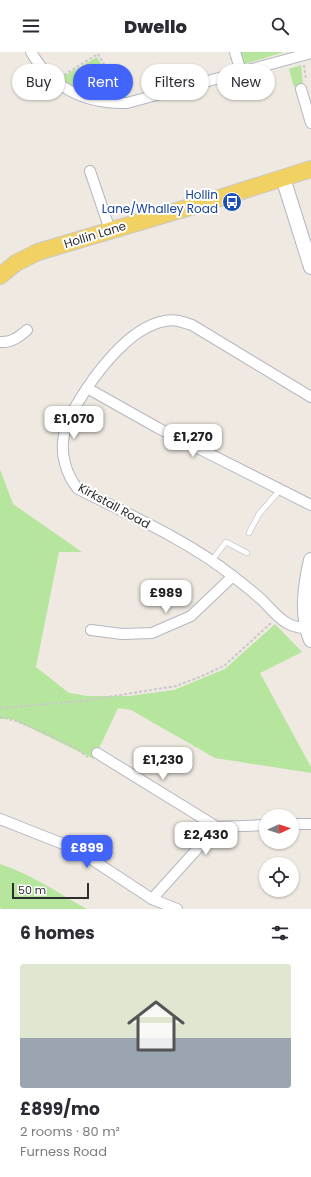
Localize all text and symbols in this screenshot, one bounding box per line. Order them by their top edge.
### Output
text: Dwello [124,14,187,39]
icon: menu [20,15,42,37]
icon: search [269,15,291,37]
chip: Buy [12,64,65,100]
chip: Rent [73,64,133,100]
chip: Filters [141,64,209,100]
chip: New [217,64,275,100]
place label: Hollin Lane/Whalley Road [102,186,218,217]
bus stop icon: Hollin Lane/Whalley Road [221,191,243,213]
street label: Hollin Lane [62,217,128,252]
pin: £1,070 [41,406,107,440]
text: £1,070 [53,409,95,428]
pin: £1,270 [160,424,226,458]
text: £1,270 [173,427,213,446]
street label: Kirkstall Road [75,479,153,532]
pin: £989 [142,580,190,614]
text: £989 [149,583,183,602]
pin: £1,230 [130,747,196,781]
text: £1,230 [142,750,184,769]
north arrow [259,809,299,849]
map controls [259,809,299,897]
pin: £2,430 [173,822,239,856]
text: £2,430 [184,825,228,844]
pin: £899 [63,835,111,869]
text: £899 [70,838,104,857]
button: locate [259,857,299,897]
scale bar [12,881,89,900]
text: 50 m [18,882,46,898]
text: 6 homes [20,921,95,945]
icon: filters [269,922,291,944]
icon: home [120,990,192,1062]
text: £899/mo [20,1097,100,1121]
text: 2 rooms · 80 m² [20,1122,120,1141]
text: Furness Road [20,1142,107,1161]

